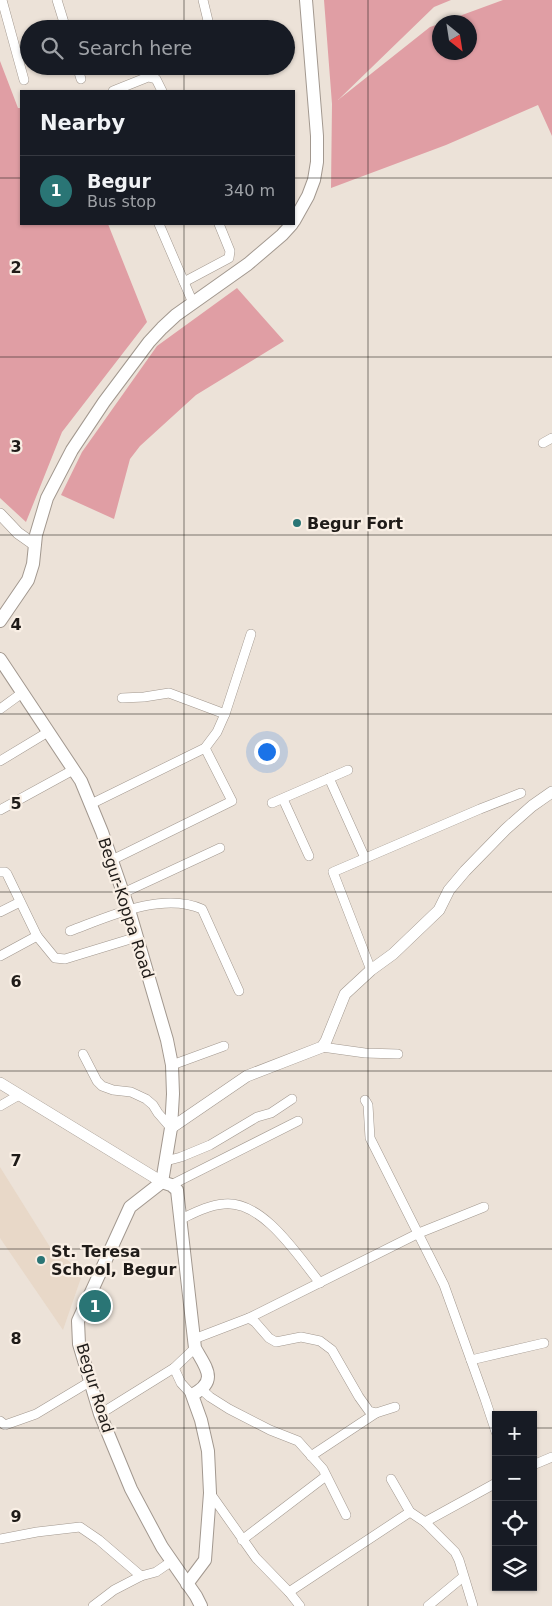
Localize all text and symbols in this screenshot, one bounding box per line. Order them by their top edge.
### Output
north arrow [432,15,477,60]
search box [20,20,295,75]
icon: search [38,34,66,62]
text: Search here [78,37,192,59]
text: Nearby [40,111,125,135]
text: Begur [87,170,151,192]
text: 1 [50,181,62,200]
text: 340 m [224,181,275,200]
text: Bus stop [87,192,156,211]
text: 2 [10,258,22,277]
text: 3 [10,437,22,456]
place label: Begur Fort [307,514,404,533]
marker: Begur Fort [291,517,303,529]
text: 4 [10,615,22,634]
your location [254,739,280,765]
text: 5 [10,794,22,813]
street label: Begur-Koppa Road [94,835,158,981]
text: 6 [10,972,22,991]
text: 7 [10,1151,22,1170]
place label: St. Teresa School, Begur [51,1242,176,1279]
marker: St. Teresa School, Begur [35,1254,47,1266]
pin: 1 [79,1287,111,1325]
text: 8 [10,1329,22,1348]
street label: Begur Road [72,1341,118,1435]
map controls [492,1411,537,1591]
button: + [492,1411,537,1456]
button: − [492,1456,537,1501]
button: locate [492,1501,537,1546]
text: 9 [10,1507,22,1526]
button: layers [492,1546,537,1591]

